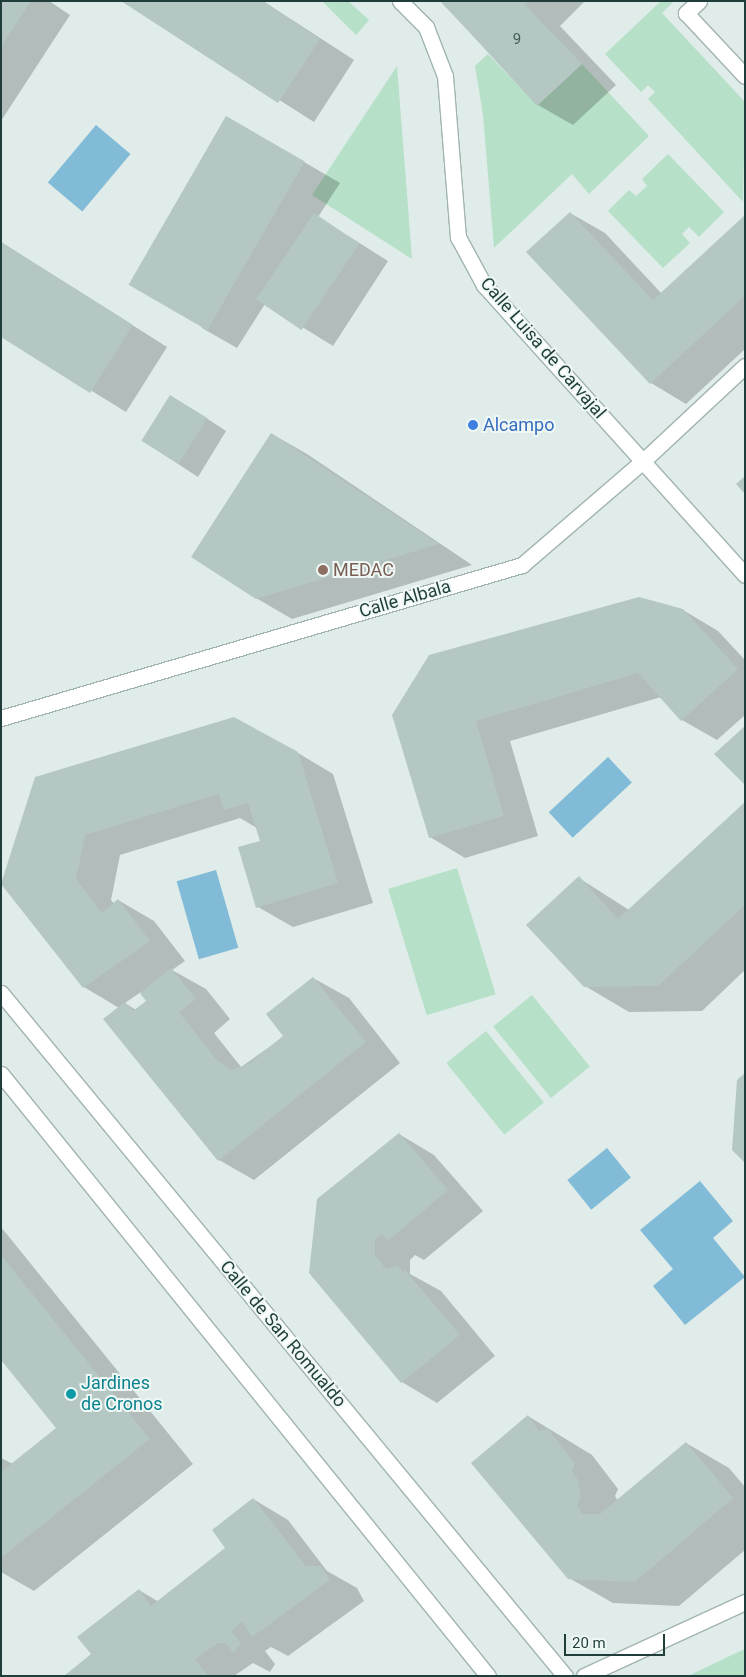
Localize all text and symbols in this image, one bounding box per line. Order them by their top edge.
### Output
house number: 9 [513,31,521,49]
street label: Calle Luisa de Carvajal [476,273,610,423]
place label: Alcampo [483,414,554,436]
marker: Alcampo [467,419,479,431]
place label: MEDAC [333,559,394,581]
marker: MEDAC [317,564,329,576]
street label: Calle Albala [357,576,453,622]
street label: Calle de San Romualdo [215,1256,351,1412]
place label: Jardines de Cronos [81,1373,163,1416]
marker: Jardines de Cronos [65,1388,77,1400]
scale bar [566,1624,667,1656]
text: 20 m [572,1634,606,1652]

